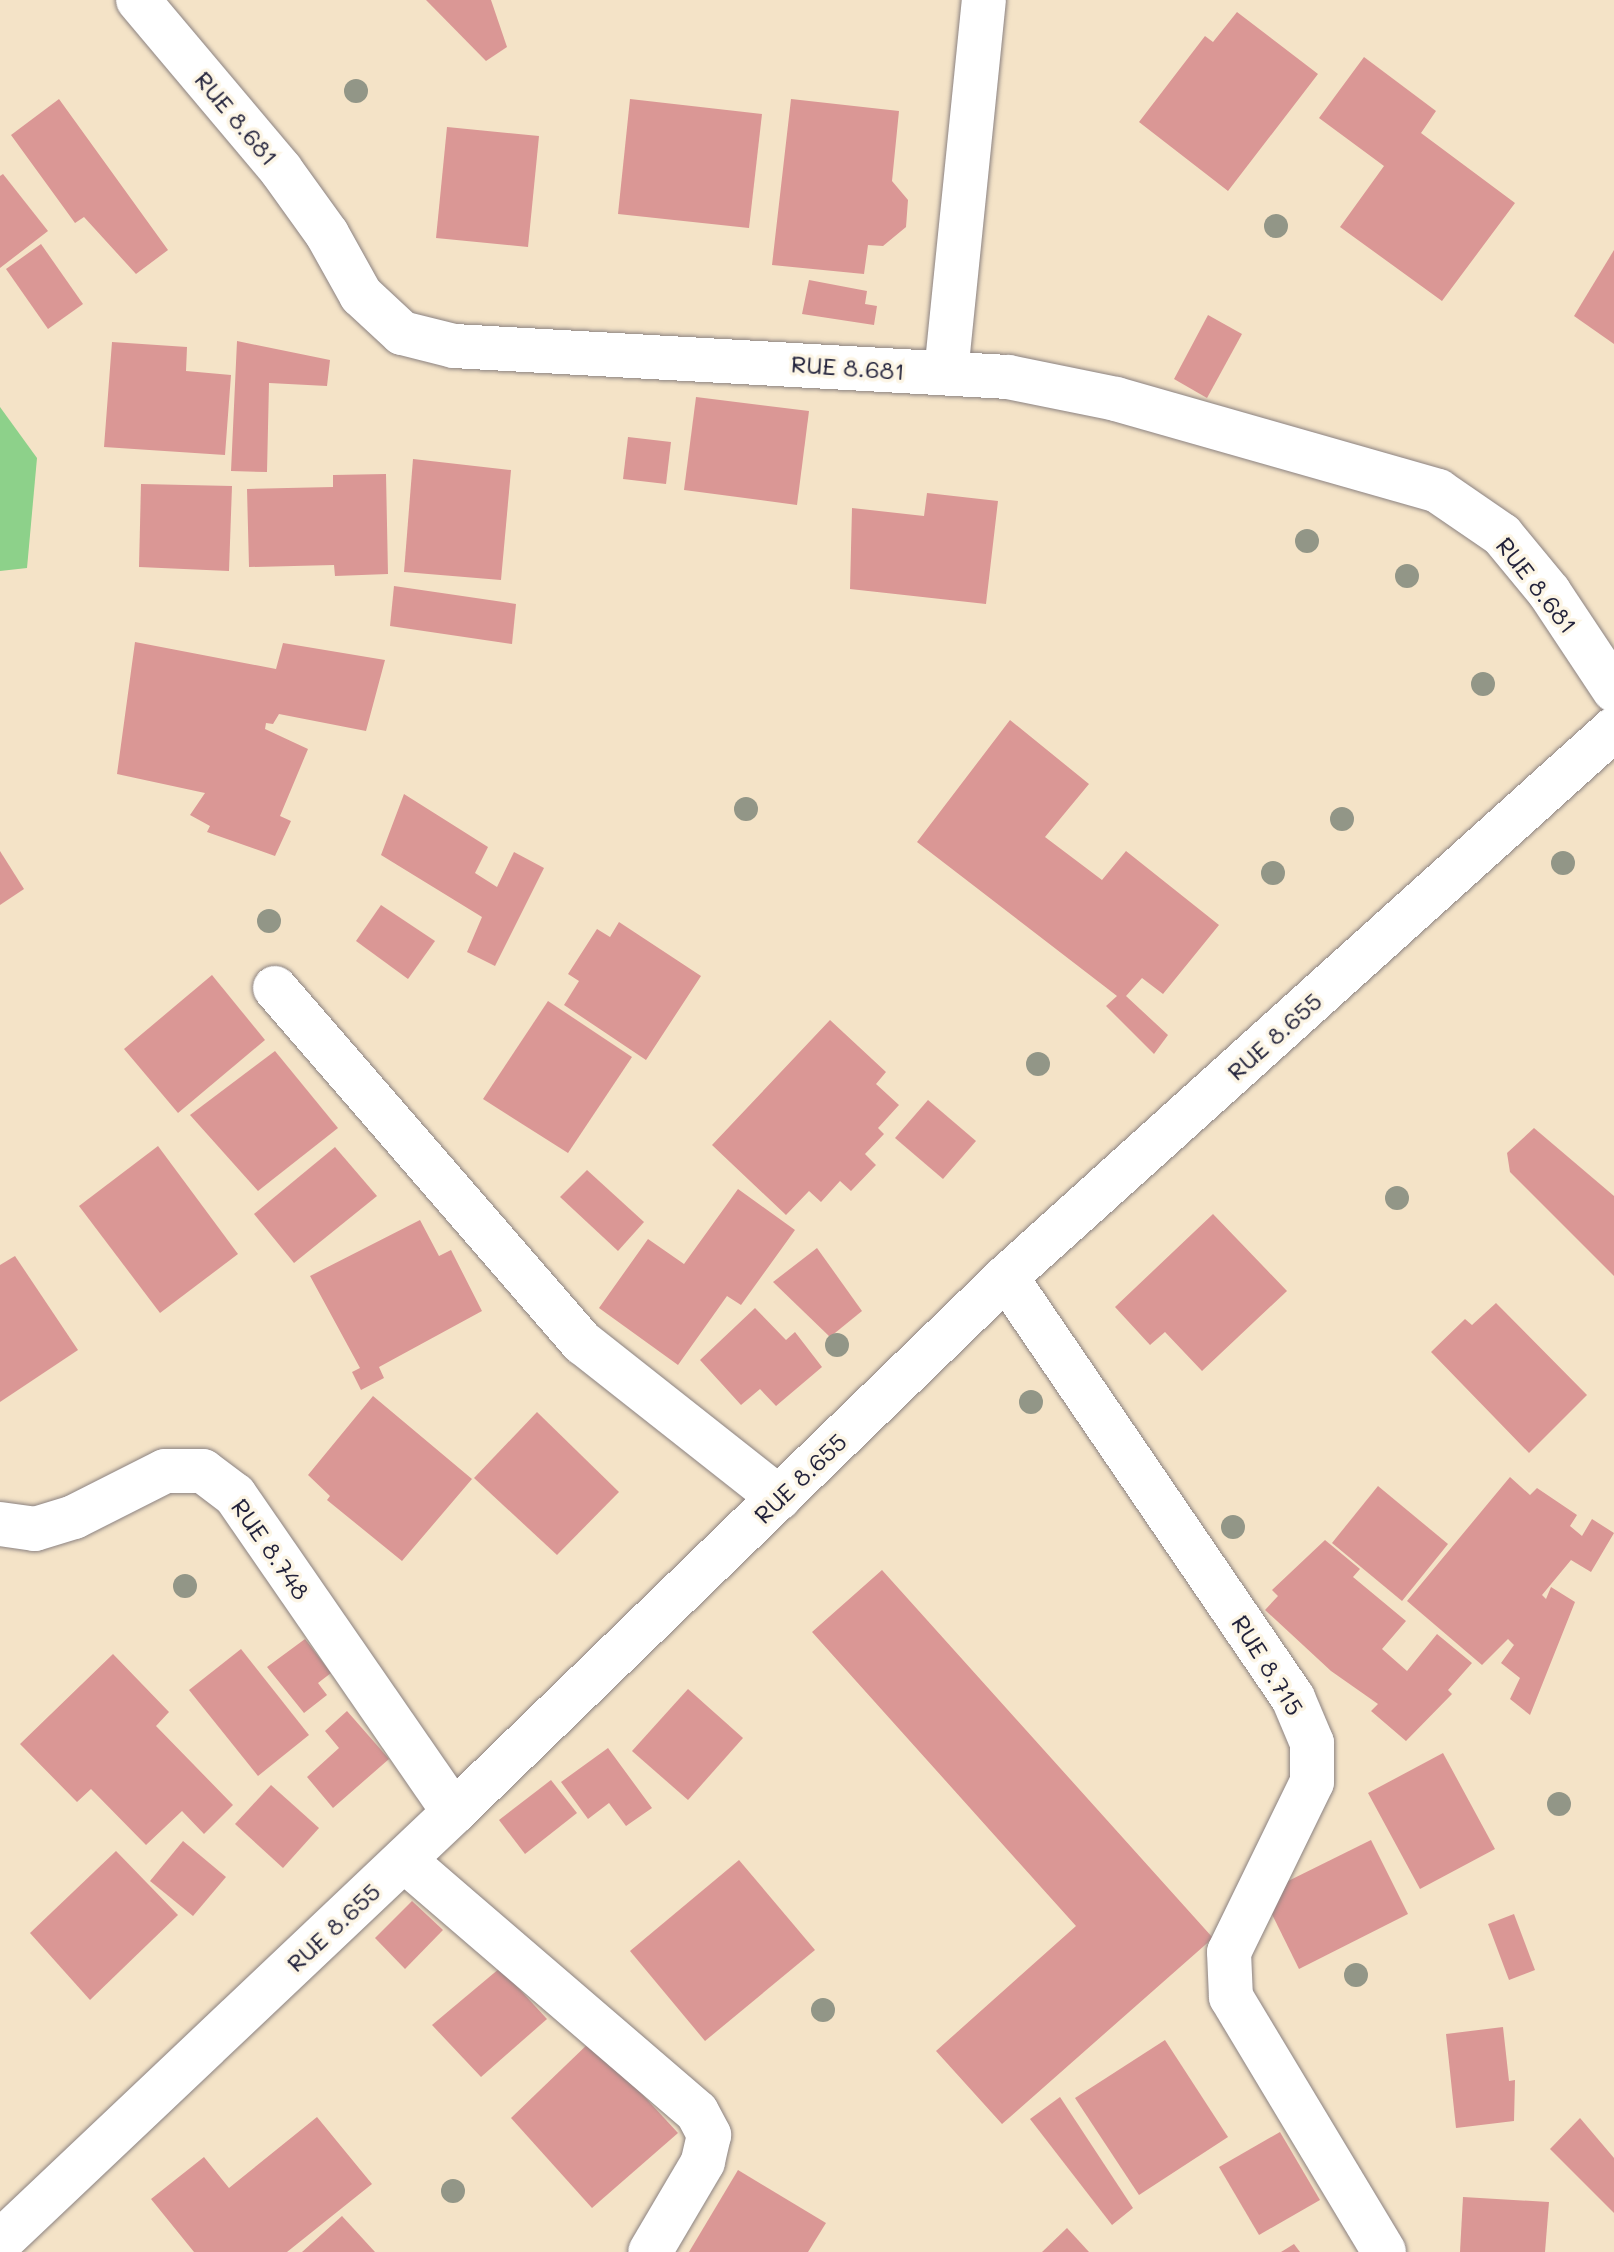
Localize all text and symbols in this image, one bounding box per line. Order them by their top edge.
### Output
street label: RUE 8.681 [189,65,285,171]
street label: RUE 8.681 [790,349,906,385]
street label: RUE 8.681 [1491,531,1583,639]
street label: RUE 8.655 [1221,986,1327,1086]
street label: RUE 8.655 [748,1427,852,1529]
street label: RUE 8.748 [226,1493,316,1605]
street label: RUE 8.715 [1226,1610,1310,1720]
street label: RUE 8.655 [280,1877,386,1977]

